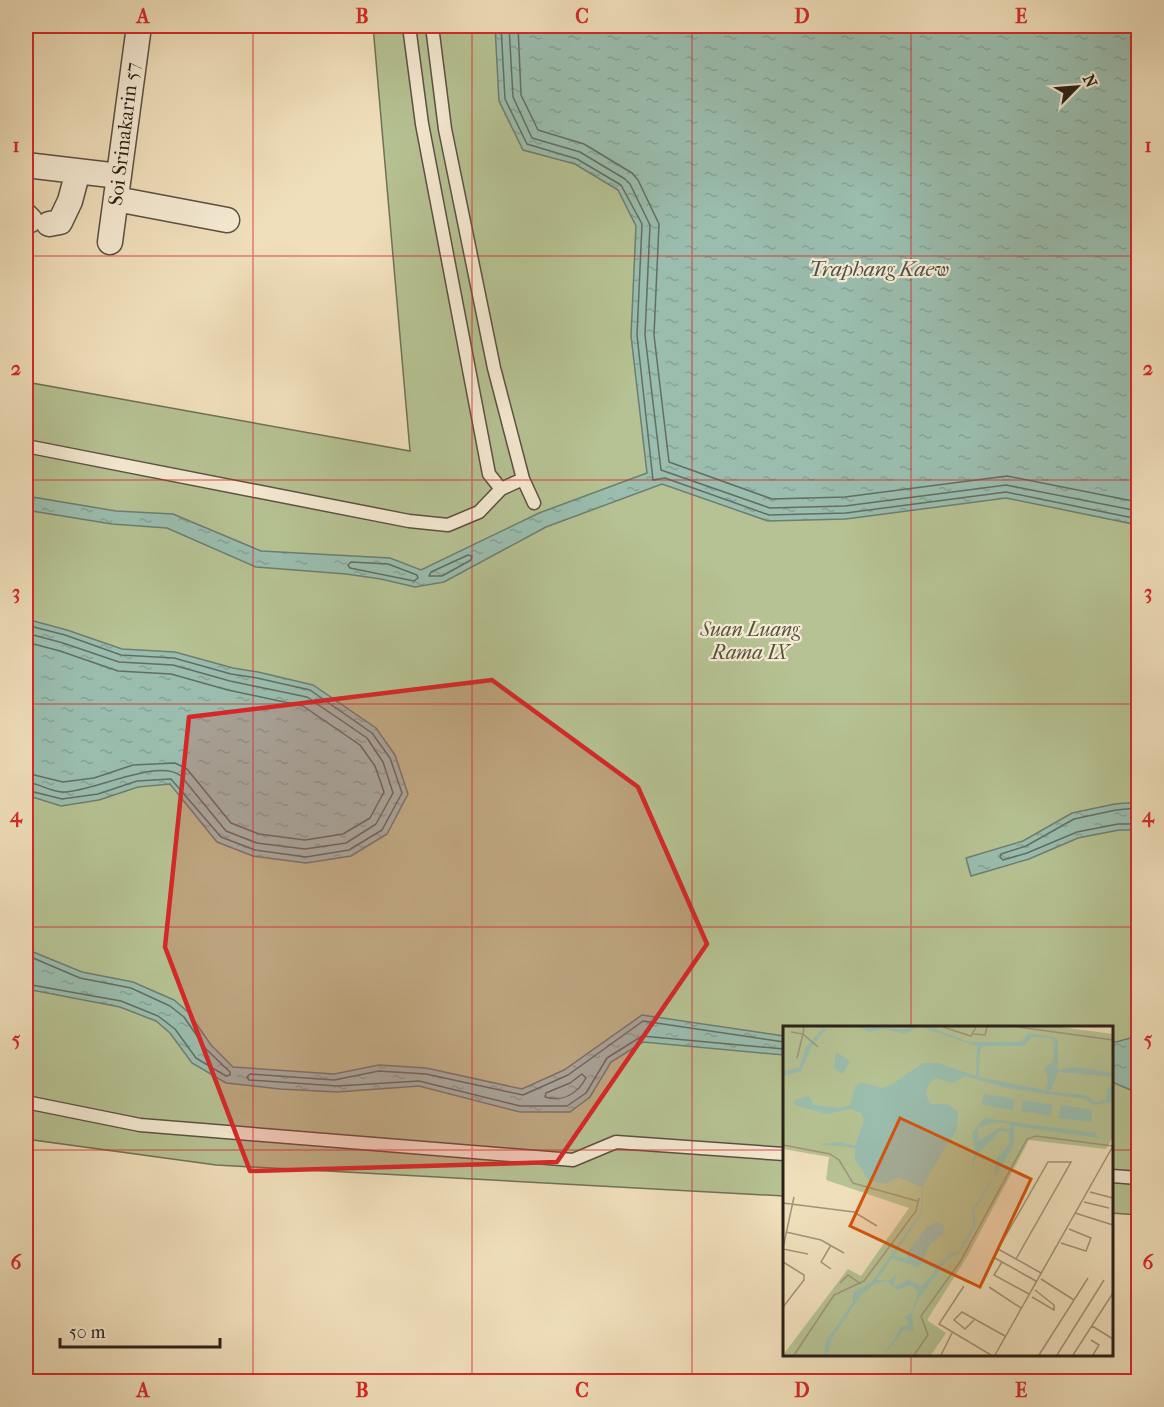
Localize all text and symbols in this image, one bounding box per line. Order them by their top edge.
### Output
text: A [135,5,151,28]
text: B [355,5,369,28]
text: C [575,5,589,28]
text: D [794,5,810,28]
text: E [1015,5,1027,28]
north arrow [1047,57,1107,117]
street label: Soi Srinakarin 57 [104,61,144,207]
text: N [1079,71,1102,91]
text: 1 [12,134,20,157]
text: 1 [1144,134,1152,157]
water label: Traphang Kaew [809,257,949,281]
text: 2 [11,357,21,380]
text: 2 [1143,357,1153,380]
text: 3 [12,581,20,604]
text: 3 [1144,581,1152,604]
park label: Suan Luang Rama IX [699,618,801,664]
text: 4 [9,804,23,828]
text: 4 [1141,804,1155,828]
inset map [783,1026,1113,1356]
text: 5 [12,1028,21,1051]
text: 5 [1144,1028,1153,1051]
text: 6 [11,1251,23,1274]
text: 6 [1143,1251,1155,1274]
scale bar [60,1311,220,1349]
text: 50 m [69,1322,106,1343]
text: A [135,1379,151,1402]
text: B [355,1379,369,1402]
text: C [575,1379,589,1402]
text: D [794,1379,810,1402]
text: E [1015,1379,1027,1402]

